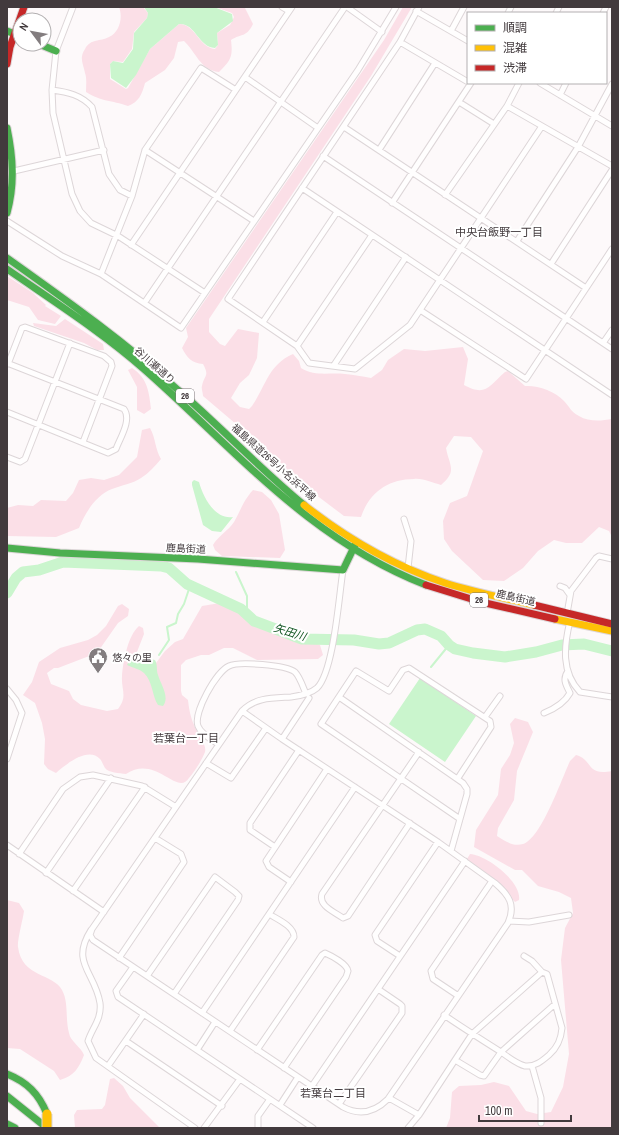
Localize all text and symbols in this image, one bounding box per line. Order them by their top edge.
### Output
north arrow [12,12,52,52]
legend [467,12,607,84]
text: N [16,20,31,33]
text: 順調 [503,20,527,36]
text: 混雑 [503,40,527,56]
text: 渋滞 [503,60,527,76]
district label: 中央台飯野一丁目 [455,225,543,239]
street label: 谷川瀬通り [132,344,178,387]
road number: 26 [176,389,194,403]
street label: 福島県道26号小名浜平線 [229,421,319,504]
street label: 鹿島街道 [166,541,206,556]
street label: 鹿島街道 [495,587,537,608]
road number: 26 [470,593,488,607]
water label: 矢田川 [272,620,309,644]
public building icon: 悠々の里 [87,646,109,674]
place label: 悠々の里 [112,651,152,664]
district label: 若葉台一丁目 [153,731,219,745]
district label: 若葉台二丁目 [300,1086,366,1100]
scale bar [479,1097,571,1123]
text: 100 m [485,1103,512,1119]

